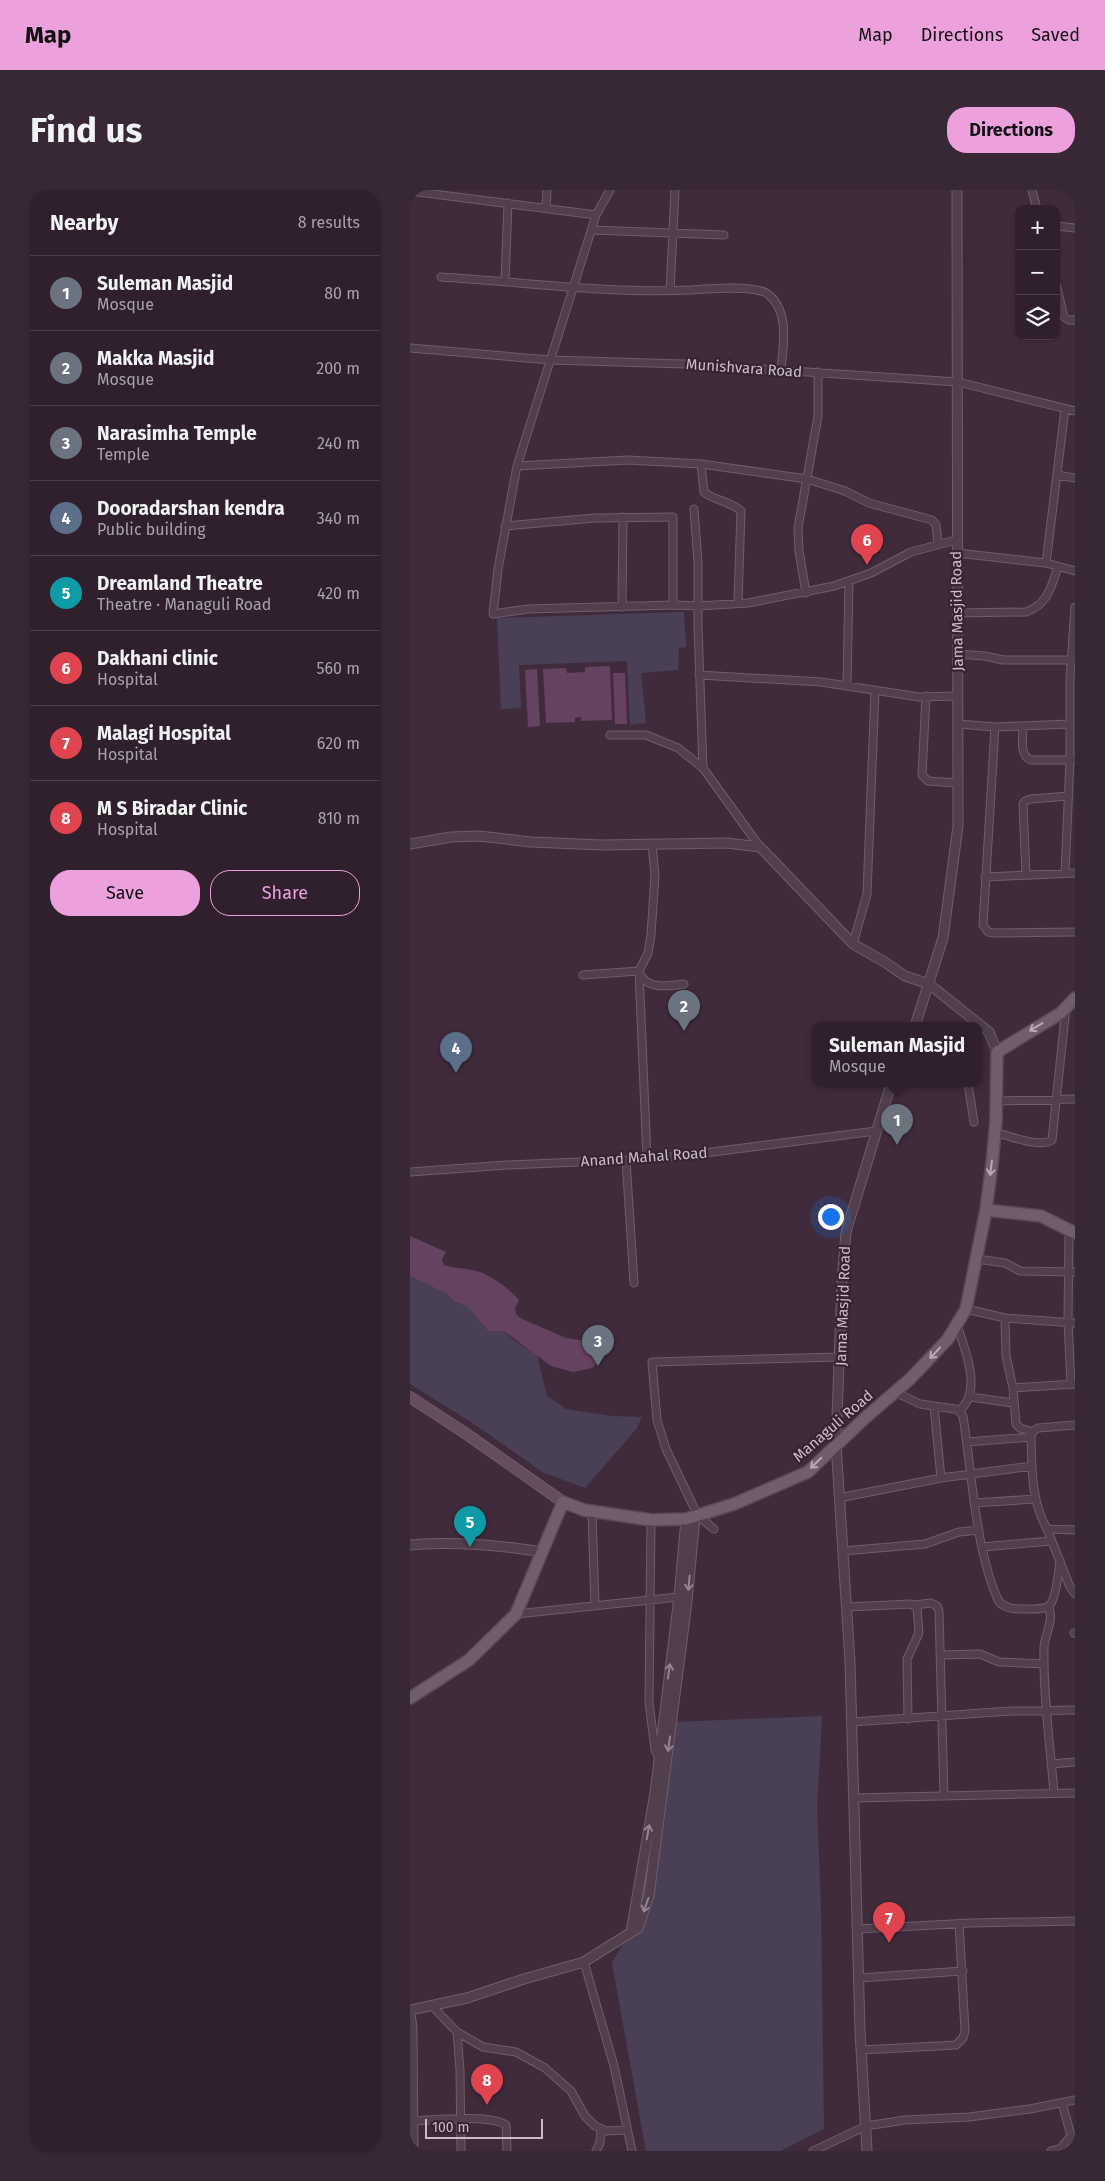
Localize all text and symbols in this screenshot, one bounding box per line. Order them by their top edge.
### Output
text: Map [25,21,71,49]
text: Map [858,24,893,46]
text: Directions [921,24,1003,46]
text: Saved [1031,24,1080,46]
button: Directions [947,107,1075,153]
text: Find us [30,109,142,151]
map controls [1015,205,1060,340]
button: + [1015,205,1060,250]
text: Nearby [50,210,118,236]
text: 8 results [298,213,360,232]
button: − [1015,250,1060,295]
text: Suleman Masjid [97,272,233,295]
text: 1 [62,284,70,303]
text: 80 m [324,284,360,303]
text: Mosque [97,295,154,314]
button: layers [1015,295,1060,340]
text: Makka Masjid [97,347,214,370]
street label: Munishvara Road [685,355,803,381]
text: 2 [62,359,70,378]
text: 200 m [316,359,360,378]
text: Mosque [97,370,154,389]
text: Narasimha Temple [97,422,257,445]
text: 3 [62,434,70,453]
text: 240 m [317,434,360,453]
text: Temple [97,445,150,464]
text: Dooradarshan kendra [97,497,285,520]
text: 4 [61,509,71,528]
text: 340 m [317,509,360,528]
text: Public building [97,520,205,539]
pin: 6 [851,524,883,565]
street label: Jama Masjid Road [947,551,967,671]
text: Dreamland Theatre [97,572,263,595]
text: 5 [62,584,70,603]
text: 420 m [317,584,360,603]
text: Theatre · Managuli Road [97,595,271,614]
text: Dakhani clinic [97,647,218,670]
text: 6 [61,659,71,678]
text: 560 m [317,659,360,678]
text: Hospital [97,670,158,689]
text: Malagi Hospital [97,722,231,745]
text: 7 [62,734,70,753]
text: 620 m [317,734,360,753]
text: Hospital [97,745,158,764]
text: M S Biradar Clinic [97,797,247,820]
text: 8 [61,809,71,828]
text: 810 m [318,809,360,828]
text: Hospital [97,820,158,839]
button: Save [50,870,200,916]
button: Share [210,870,360,916]
pin: 2 [668,990,700,1031]
popup [812,1022,982,1087]
one-way arrow [1030,1023,1044,1033]
pin: 4 [440,1032,472,1073]
text: Suleman Masjid [829,1034,965,1057]
text: Mosque [829,1057,886,1076]
pin: 1 [881,1104,913,1145]
street label: Anand Mahal Road [580,1144,708,1170]
one-way arrow [986,1160,996,1176]
your location [818,1204,844,1230]
street label: Jama Masjid Road [832,1246,854,1366]
pin: 3 [582,1325,614,1366]
one-way arrow [929,1347,941,1360]
street label: Managuli Road [789,1386,877,1466]
one-way arrow [810,1457,822,1470]
pin: 5 [454,1506,486,1547]
one-way arrow [684,1574,694,1590]
one-way arrow [664,1664,674,1680]
one-way arrow [664,1736,674,1752]
one-way arrow [644,1825,654,1841]
one-way arrow [641,1896,650,1912]
pin: 7 [873,1902,905,1943]
pin: 8 [471,2064,503,2105]
scale bar [425,2116,542,2139]
text: 100 m [432,2119,469,2136]

